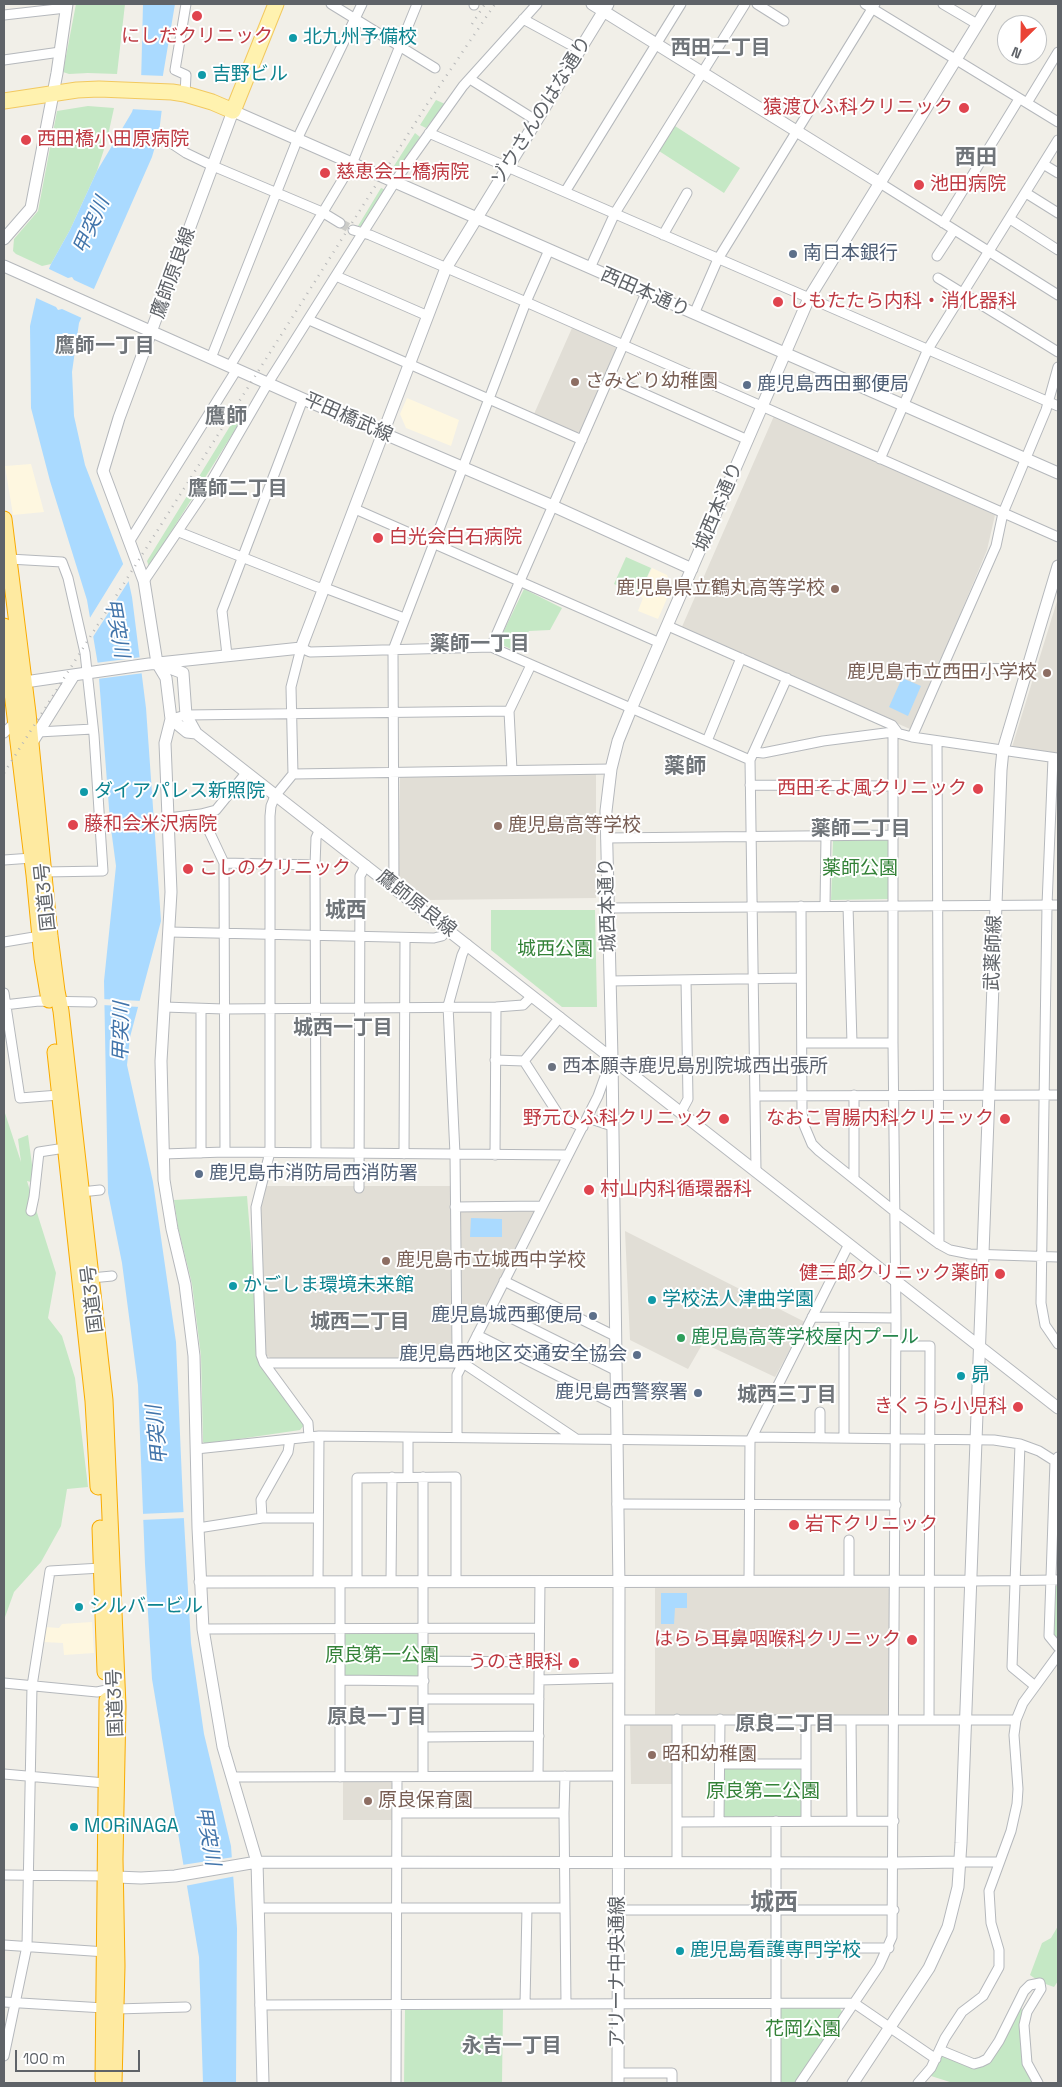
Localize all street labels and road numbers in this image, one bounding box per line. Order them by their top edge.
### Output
street label: ゾウさんのはな通り [487,32,597,190]
street label: 鷹師原良線 [147,224,201,322]
street label: 西田本通り [597,263,693,323]
street label: 平田橋武線 [300,388,396,448]
street label: 城西本通り [690,459,748,555]
street label: 城西本通り [595,857,621,953]
street label: 国道3号 [31,862,61,932]
street label: 鷹師原良線 [372,866,460,942]
street label: 武薬師線 [981,915,1007,991]
street label: 国道3号 [78,1264,108,1334]
street label: 国道3号 [103,1668,129,1738]
street label: アリーナ中央通線 [607,1896,629,2048]

